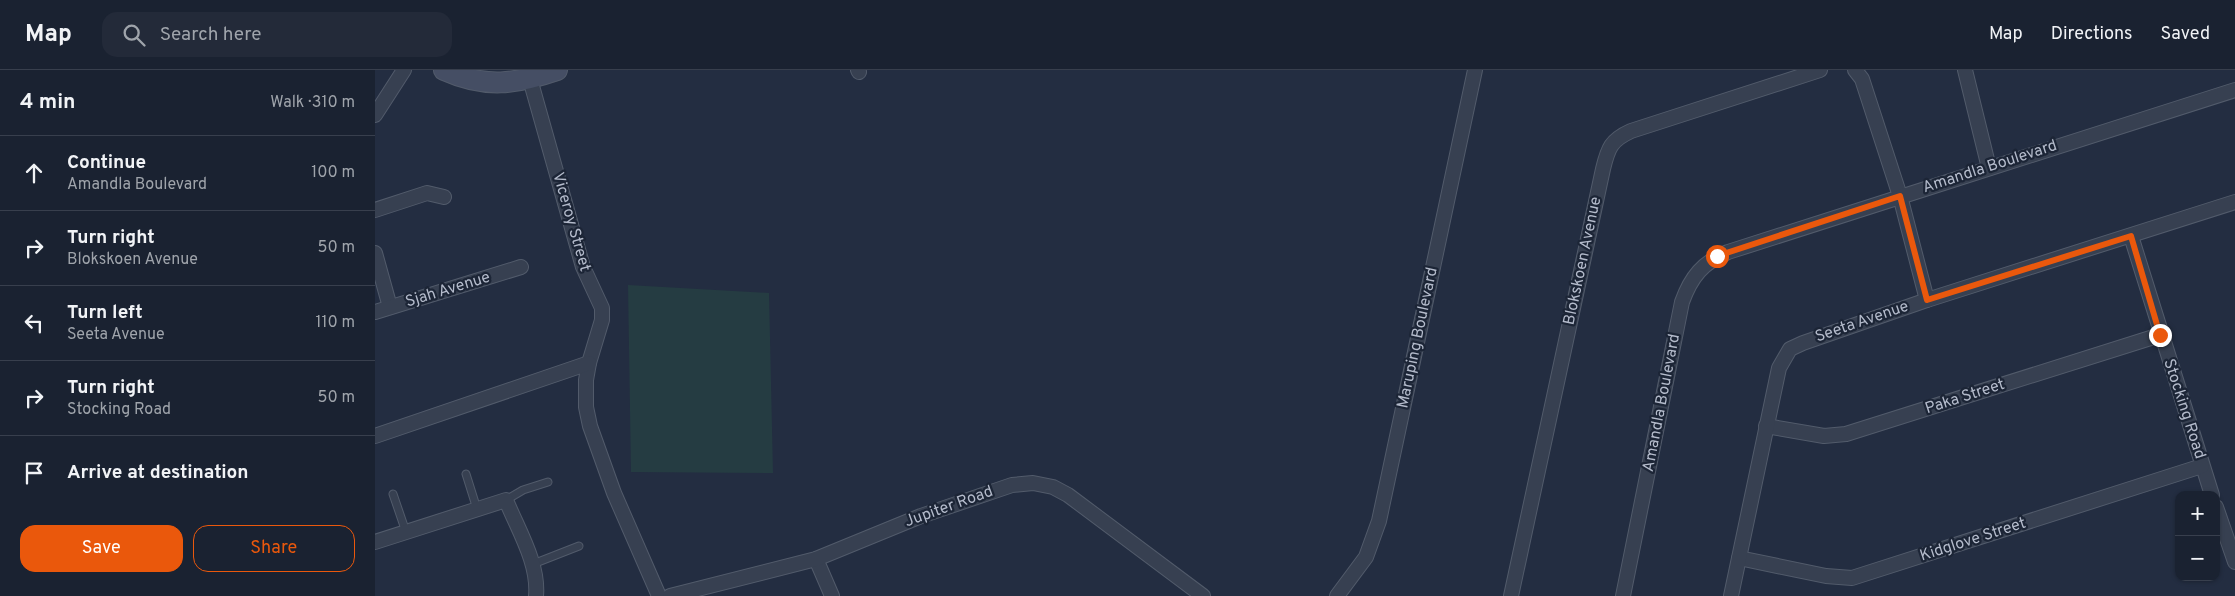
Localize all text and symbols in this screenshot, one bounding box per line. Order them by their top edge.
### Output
search box [102,12,452,57]
text: Map [25,20,72,50]
icon: search [120,21,148,49]
text: Search here [160,23,261,47]
text: Map [1989,23,2023,46]
text: Directions [2051,23,2133,46]
text: Saved [2161,23,2210,46]
text: 4 min [20,89,76,116]
text: Walk · 310 m [270,93,355,113]
street label: Amandla Boulevard [1920,136,2060,198]
text: Continue [67,151,146,175]
icon: ahead [20,159,48,187]
text: 100 m [311,163,355,183]
street label: Viceroy Street [547,170,595,274]
text: Amandla Boulevard [67,175,207,195]
street label: Blokskoen Avenue [1560,195,1606,327]
text: Turn right [67,226,155,250]
icon: right [20,234,48,262]
text: 50 m [318,238,355,258]
route start [1706,245,1729,268]
text: Blokskoen Avenue [67,250,198,270]
street label: Maruping Boulevard [1393,266,1443,410]
street label: Sjah Avenue [403,268,493,312]
street label: Seeta Avenue [1813,297,1911,347]
text: Turn left [67,301,143,325]
icon: left [20,309,48,337]
text: 110 m [315,313,355,333]
route end [2149,324,2172,347]
text: Seeta Avenue [67,325,165,345]
street label: Amandla Boulevard [1639,332,1685,474]
street label: Stocking Road [2158,356,2210,462]
street label: Paka Street [1923,375,2007,419]
text: Turn right [67,376,155,400]
icon: right [20,384,48,412]
text: 50 m [318,388,355,408]
text: Stocking Road [67,400,171,420]
icon: arrive [20,459,48,487]
text: Arrive at destination [67,461,248,485]
street label: Jupiter Road [902,482,996,532]
map controls [2175,491,2220,581]
button: + [2175,491,2220,536]
street label: Kidglove Street [1918,513,2028,567]
button: Save [20,525,183,572]
button: Share [193,525,355,572]
button: − [2175,536,2220,581]

